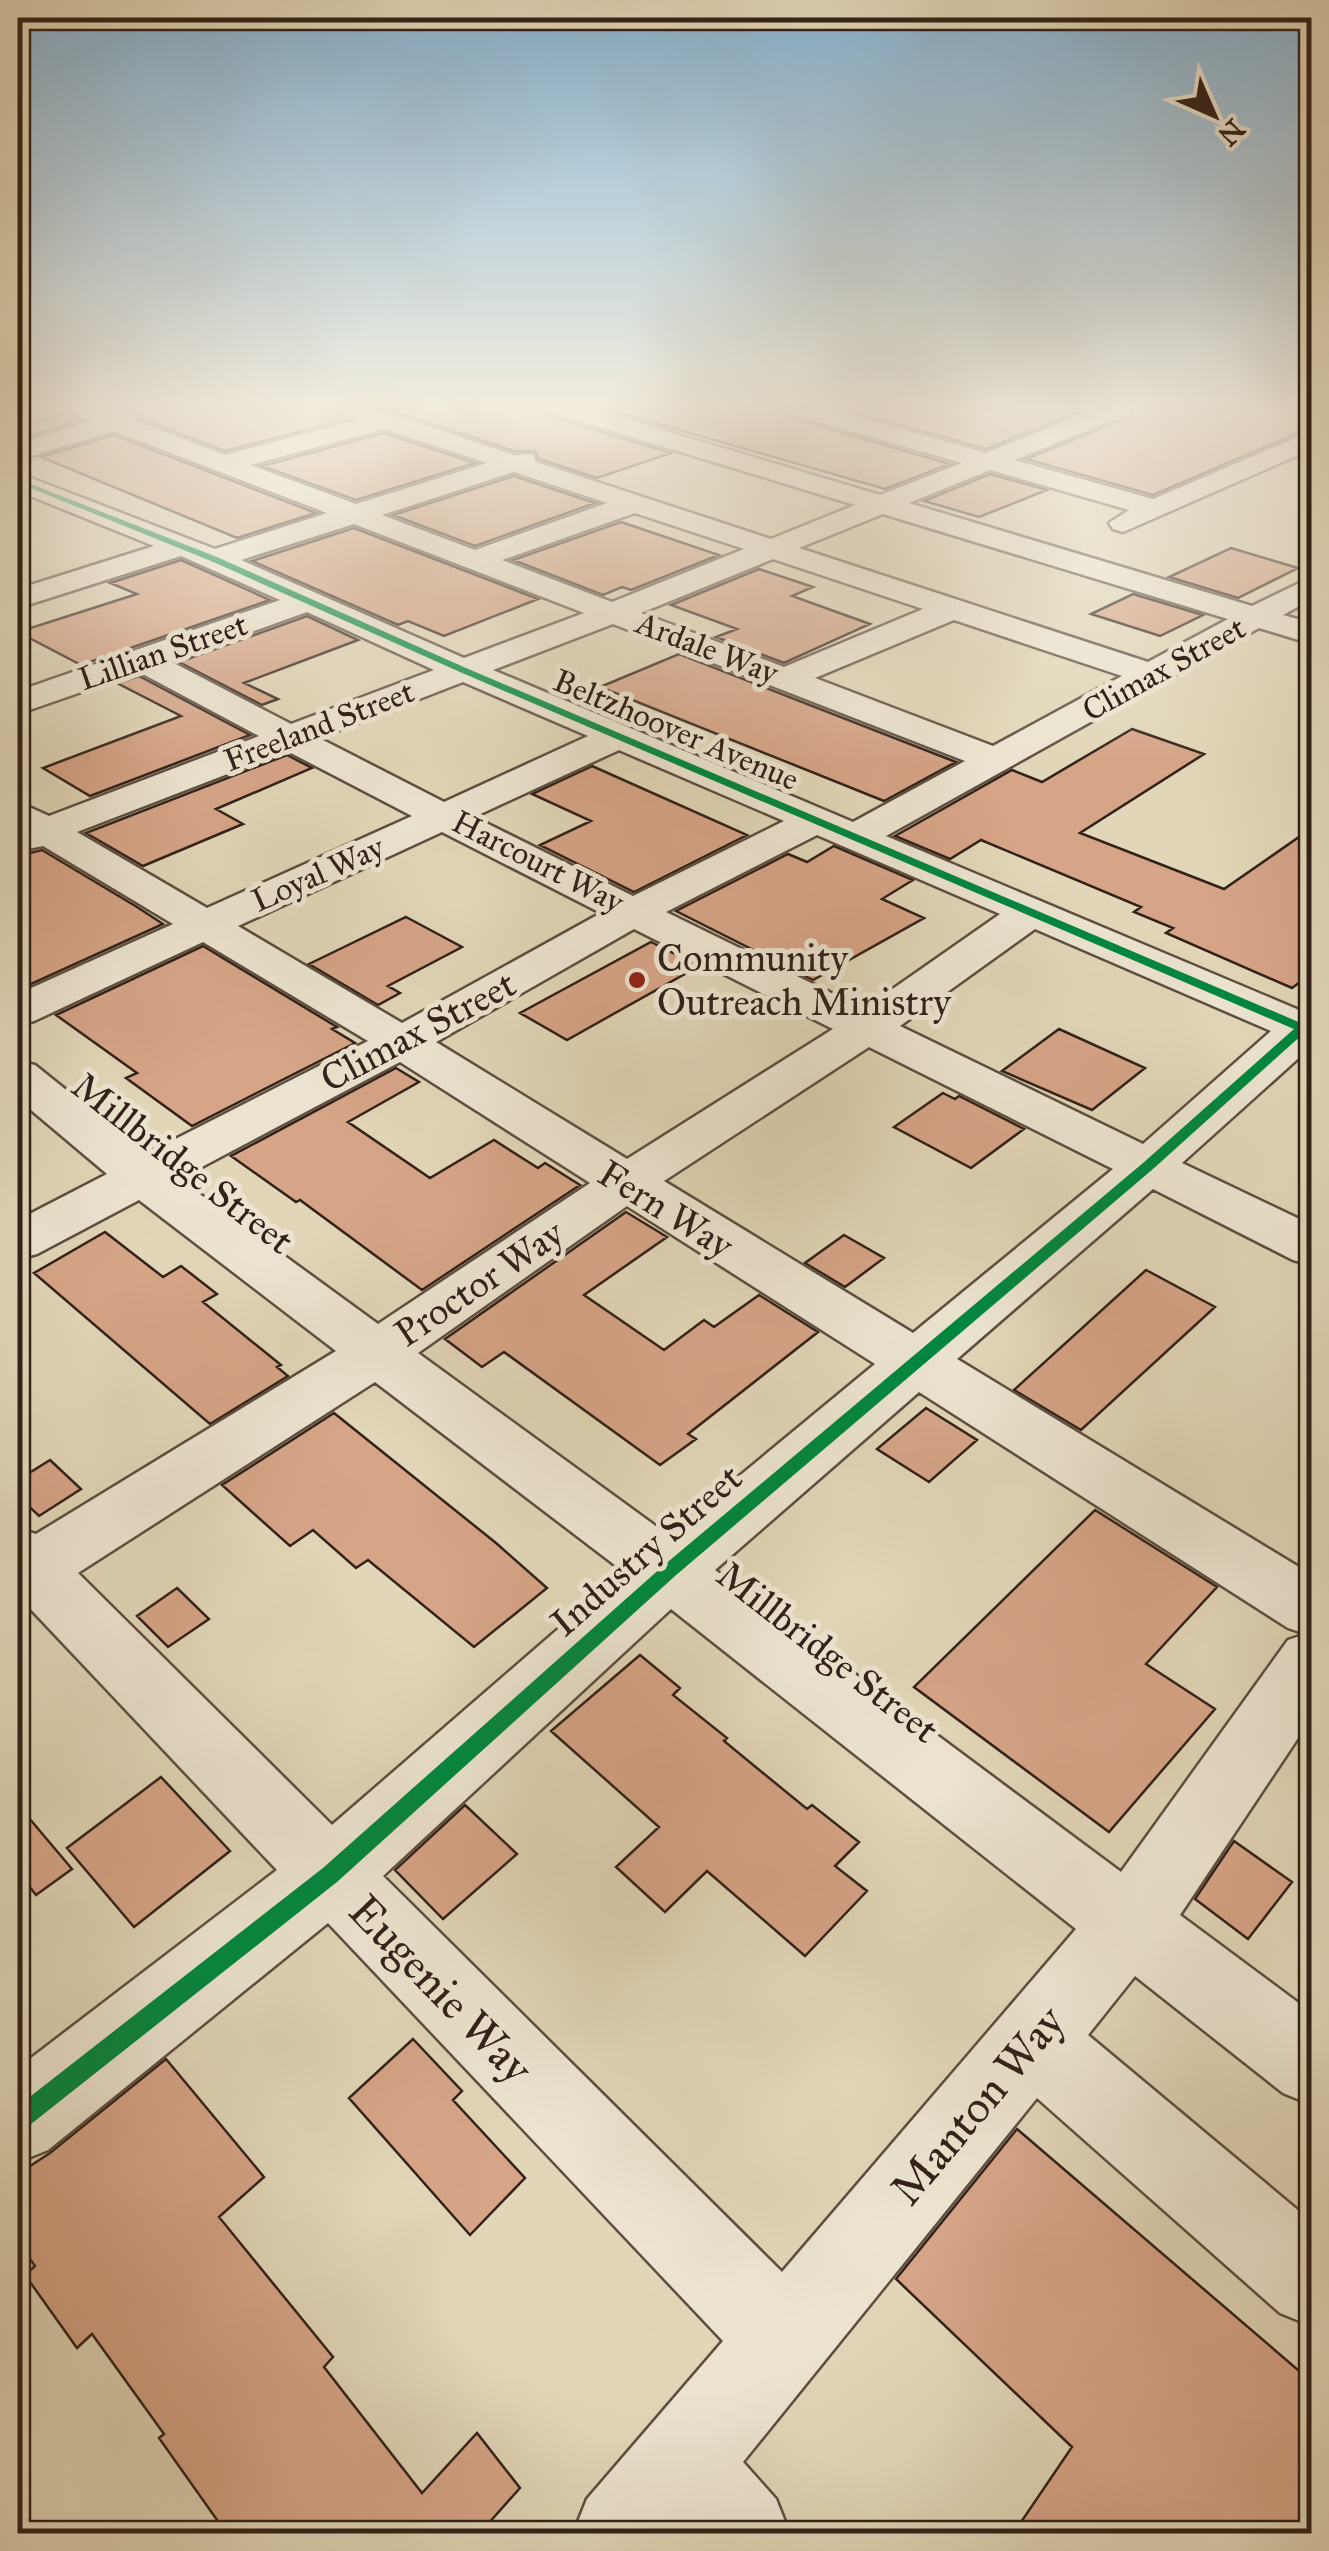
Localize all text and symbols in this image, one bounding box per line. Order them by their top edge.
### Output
north arrow [1164,65,1264,165]
text: N [1210,112,1252,153]
street label: Ardale Way [629,602,784,693]
street label: Lillian Street [74,605,252,699]
street label: Climax Street [1076,608,1252,730]
street label: Beltzhoover Avenue [548,661,804,799]
street label: Freeland Street [218,672,420,780]
street label: Harcourt Way [446,802,631,922]
street label: Loyal Way [246,827,391,920]
place label: Community Outreach Ministry [657,935,952,1025]
street label: Climax Street [313,960,523,1102]
marker: Community Outreach Ministry [626,969,648,991]
street label: Millbridge Street [63,1062,303,1264]
street label: Fern Way [590,1150,743,1269]
street label: Proctor Way [386,1209,573,1356]
street label: Industry Street [541,1455,751,1645]
street label: Millbridge Street [708,1551,948,1753]
street label: Eugenie Way [338,1883,545,2095]
street label: Manton Way [878,1994,1077,2216]

